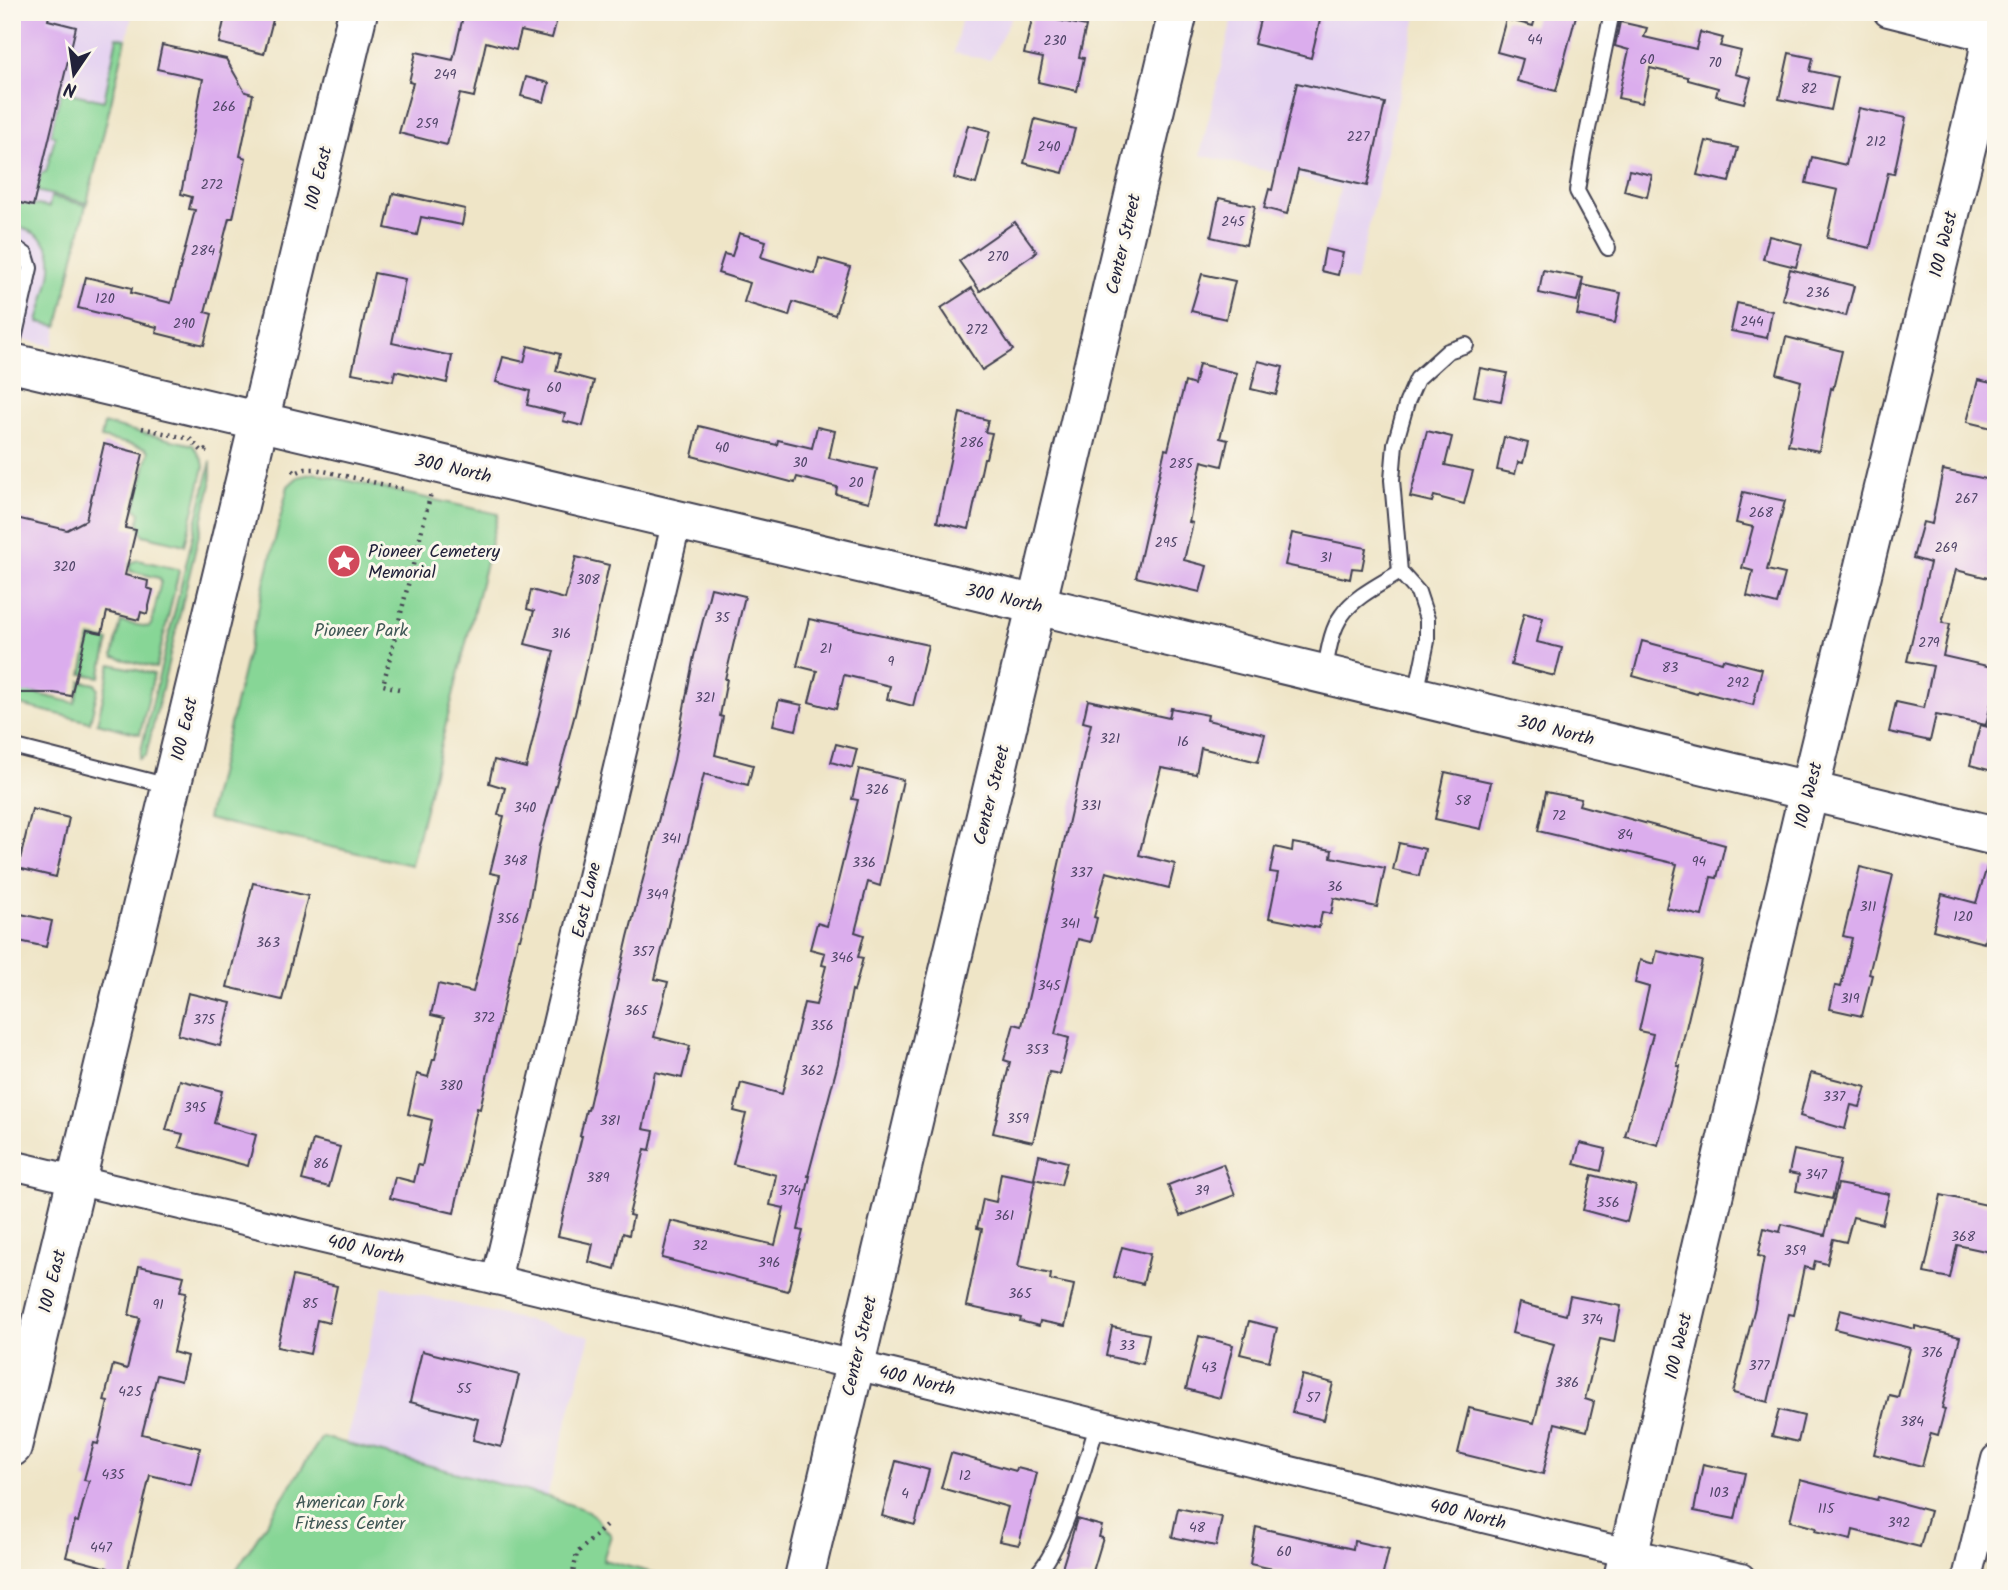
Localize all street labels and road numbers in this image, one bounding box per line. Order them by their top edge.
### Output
street label: 100 East [298,143,342,213]
street label: Center Street [1099,190,1150,297]
street label: 100 West [1922,207,1967,281]
street label: 300 North [411,447,494,492]
street label: 300 North [962,577,1045,622]
street label: 100 East [164,694,207,764]
street label: 300 North [1514,708,1597,755]
street label: Center Street [966,741,1019,849]
street label: 100 West [1787,758,1832,832]
street label: East Lane [565,860,610,941]
street label: 400 North [324,1228,407,1273]
street label: 100 East [32,1246,76,1316]
street label: Center Street [835,1292,886,1399]
street label: 100 West [1658,1309,1701,1383]
street label: 400 North [875,1358,958,1405]
street label: 400 North [1426,1492,1509,1539]

